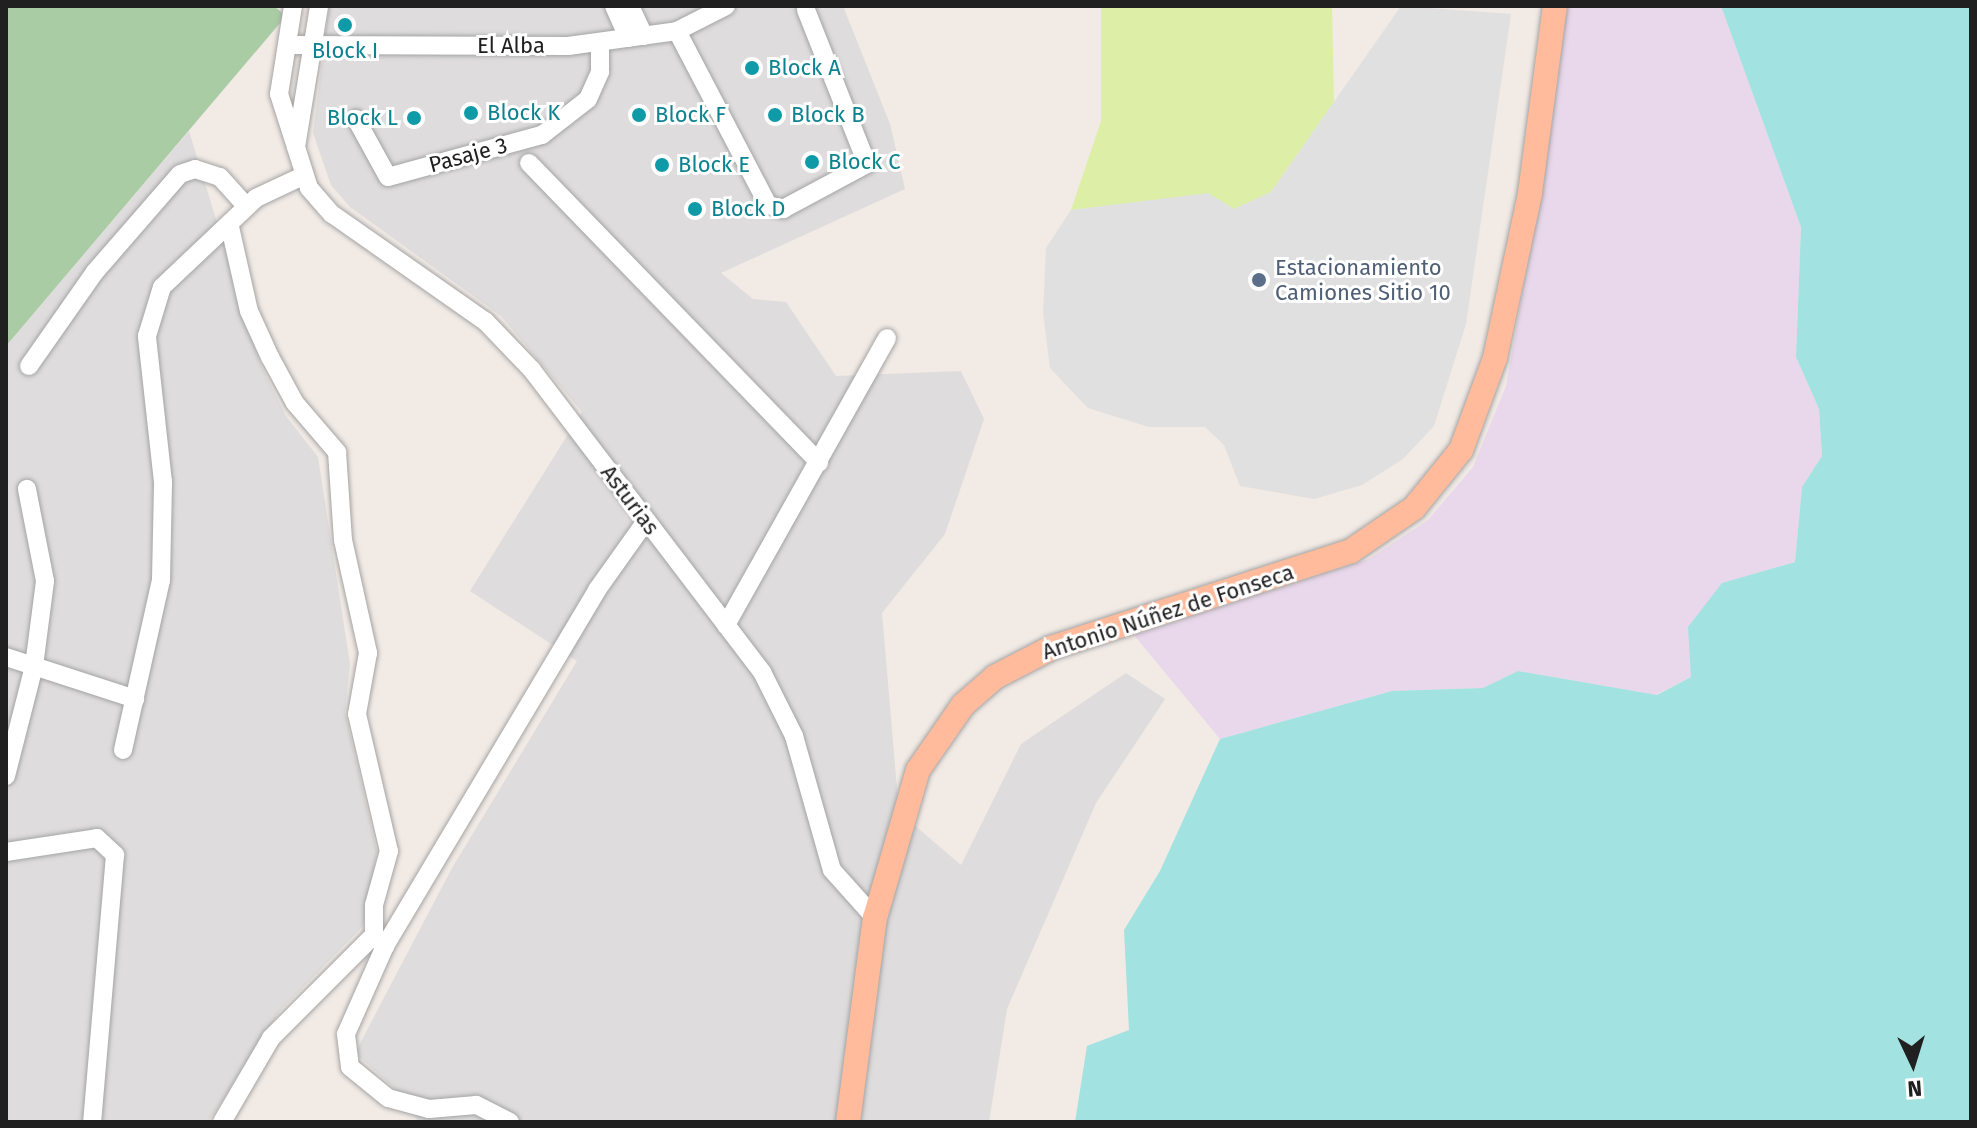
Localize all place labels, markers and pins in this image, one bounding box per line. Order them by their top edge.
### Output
marker: Block I [336,16,354,34]
place label: Block I [312,38,378,64]
place label: Block A [768,55,841,81]
marker: Block A [743,59,761,77]
place label: Block K [487,100,560,126]
place label: Block F [655,102,726,128]
place label: Block B [791,102,865,128]
marker: Block K [462,104,480,122]
place label: Block L [327,105,398,131]
marker: Block F [630,106,648,124]
marker: Block B [766,106,784,124]
marker: Block L [405,109,423,127]
place label: Block C [828,149,900,175]
place label: Block E [678,152,750,178]
marker: Block C [803,153,821,171]
marker: Block E [653,156,671,174]
place label: Block D [711,196,785,222]
marker: Block D [686,200,704,218]
place label: Estacionamiento Camiones Sitio 10 [1275,254,1451,306]
marker: Estacionamiento Camiones Sitio 10 [1250,271,1268,289]

